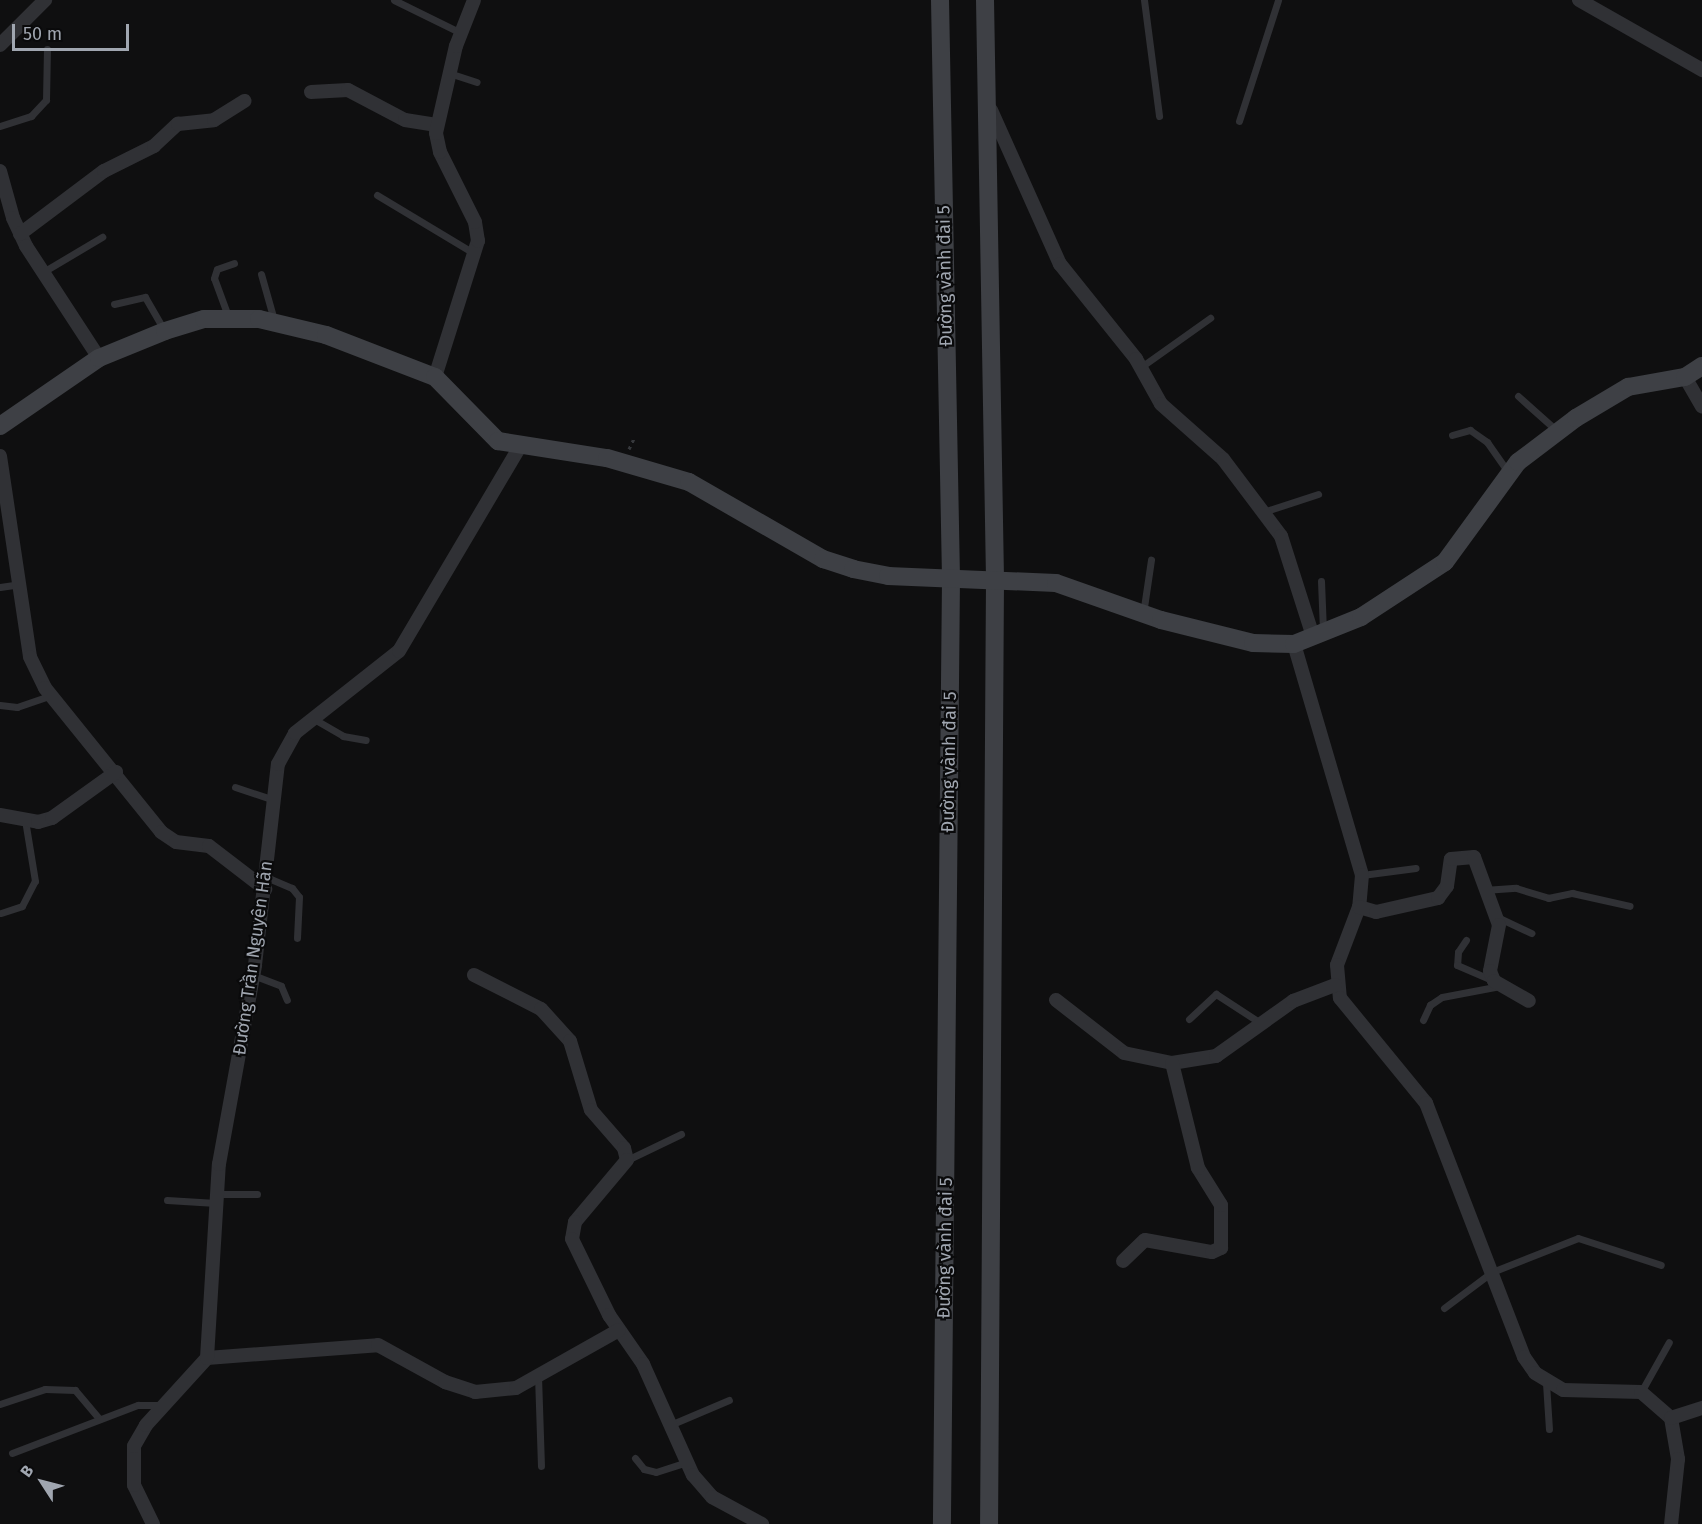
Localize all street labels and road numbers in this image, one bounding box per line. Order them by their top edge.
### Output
street label: Đường vành đai 5 [933,205,957,347]
street label: Đường vành đai 5 [937,691,961,833]
street label: Đường Trần Nguyên Hãn [229,859,277,1057]
street label: Đường vành đai 5 [933,1177,957,1319]

